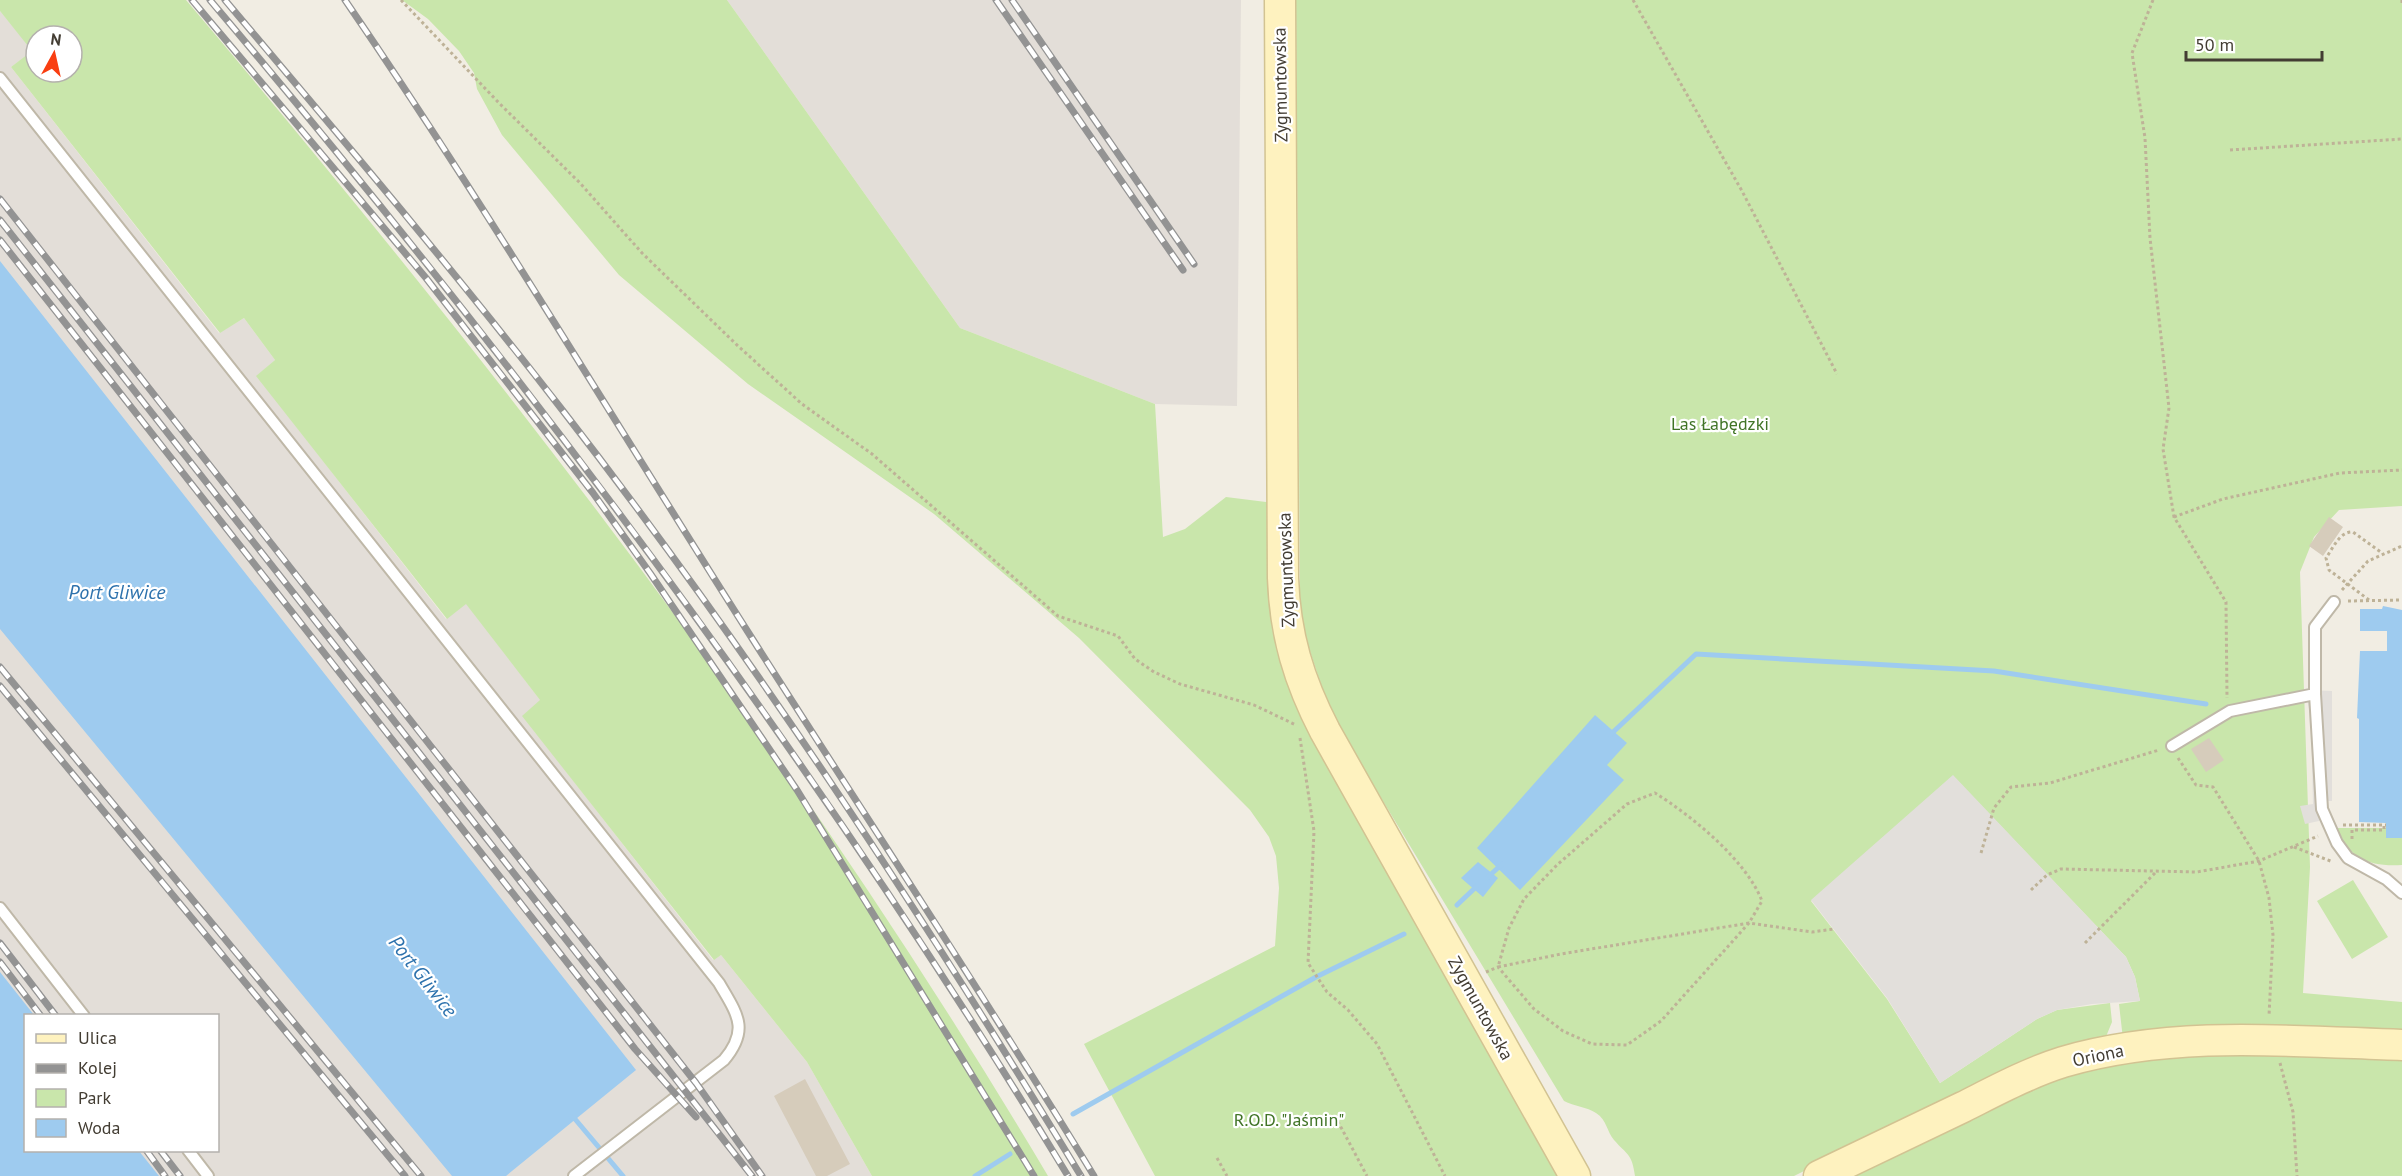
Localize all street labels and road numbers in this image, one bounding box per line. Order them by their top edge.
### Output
street label: Zygmuntowska [1267,27,1293,143]
street label: Zygmuntowska [1273,512,1299,628]
street label: Zygmuntowska [1443,952,1519,1064]
street label: Oriona [2070,1038,2126,1072]

